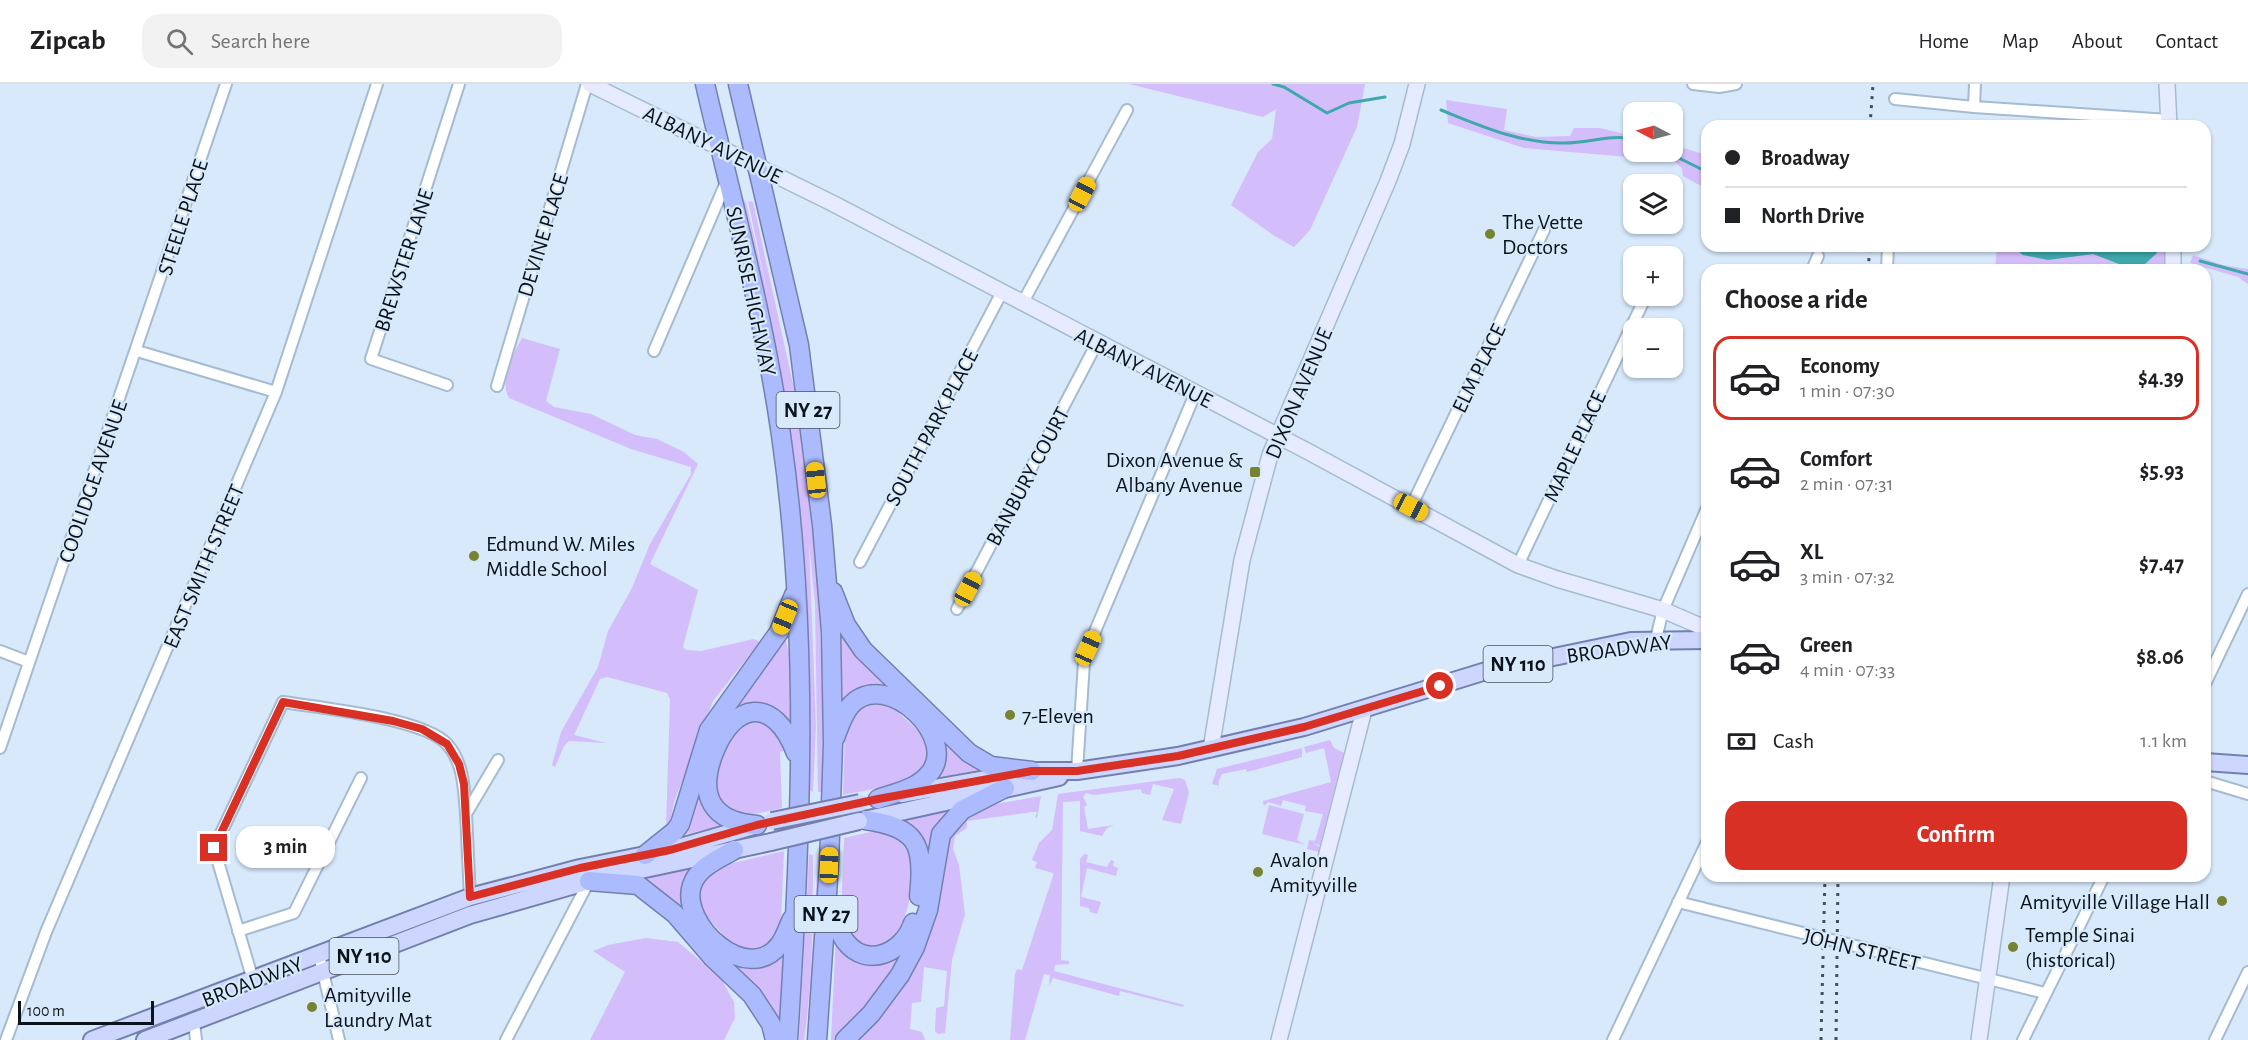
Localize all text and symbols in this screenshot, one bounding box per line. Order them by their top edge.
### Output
search box [142,14,562,68]
icon: search [163,25,196,58]
text: Zipcab [30,27,106,55]
text: Search here [211,30,310,52]
text: Home [1918,31,1969,52]
text: Map [2002,31,2039,52]
text: About [2072,31,2122,52]
text: Contact [2155,31,2218,52]
street label: ALBANY AVENUE [640,102,786,188]
north arrow [1623,102,1683,162]
map controls [1623,102,1683,378]
text: Broadway [1761,147,1850,169]
street label: STEELE PLACE [154,156,212,278]
street label: DEVINE PLACE [514,171,572,299]
car [1066,174,1098,214]
button: layers [1623,174,1683,234]
street label: BREWSTER LANE [371,186,438,334]
street label: SUNRISE HIGHWAY [722,204,780,378]
text: North Drive [1761,205,1864,227]
place label: The Vette Doctors [1502,211,1583,258]
marker: The Vette Doctors [1483,227,1497,241]
button: + [1623,246,1683,306]
text: Choose a ride [1725,286,1868,313]
button: − [1623,318,1683,378]
street label: ELM PLACE [1448,320,1510,416]
street label: ALBANY AVENUE [1071,324,1216,412]
street label: DIXON AVENUE [1261,324,1337,462]
street label: SOUTH PARK PLACE [881,345,983,509]
icon: car [1728,351,1782,405]
text: Economy [1800,355,1880,377]
text: $4.39 [2138,367,2184,389]
text: 1 min · 07:30 [1800,381,1895,401]
street label: MAPLE PLACE [1540,387,1610,505]
road number: NY 27 [776,392,840,428]
street label: COOLIDGE AVENUE [55,397,131,566]
street label: BANBURY COURT [982,403,1074,549]
icon: car [1728,444,1782,498]
text: Comfort [1800,448,1872,470]
place label: Dixon Avenue & Albany Avenue [1106,449,1244,496]
text: $5.93 [2139,460,2184,482]
car [805,461,827,499]
marker: Dixon Avenue & Albany Avenue [1248,465,1262,479]
text: 2 min · 07:31 [1800,474,1893,494]
street label: EAST SMITH STREET [159,481,248,651]
car [1391,491,1431,523]
place label: Edmund W. Miles Middle School [486,533,635,580]
icon: car [1728,537,1782,591]
text: XL [1800,541,1823,563]
marker: Edmund W. Miles Middle School [467,549,481,563]
text: $7.47 [2139,553,2184,575]
text: 3 min · 07:32 [1800,567,1895,587]
car [952,569,984,609]
car [770,597,800,637]
car [1072,628,1104,668]
icon: car [1728,630,1782,684]
street label: BROADWAY [1565,631,1674,667]
text: Green [1800,634,1853,656]
road number: NY 110 [1484,646,1552,682]
text: $8.06 [2136,646,2184,668]
text: 4 min · 07:33 [1800,660,1895,680]
route start [1426,672,1453,699]
place label: 7-Eleven [1022,705,1094,727]
marker: 7-Eleven [1003,708,1017,722]
icon: cash [1725,725,1758,758]
text: Cash [1773,730,1814,752]
text: 1.1 km [2140,731,2187,751]
button: Confirm [1725,801,2187,870]
callout: 3 min [235,827,334,869]
route end [200,834,227,861]
text: 3 min [264,837,307,857]
car [819,847,839,883]
place label: Avalon Amityville [1270,849,1357,896]
marker: Avalon Amityville [1251,865,1265,879]
place label: Amityville Village Hall [2020,891,2210,913]
marker: Amityville Village Hall [2215,894,2229,908]
road number: NY 27 [794,896,858,932]
place label: Temple Sinai (historical) [2025,924,2135,971]
street label: JOHN STREET [1801,925,1922,975]
road number: NY 110 [330,938,398,974]
marker: Temple Sinai (historical) [2006,940,2020,954]
street label: BROADWAY [199,952,306,1011]
place label: Amityville Laundry Mat [324,984,432,1031]
scale bar [18,998,154,1026]
marker: Amityville Laundry Mat [305,1000,319,1014]
text: 100 m [27,1003,65,1019]

